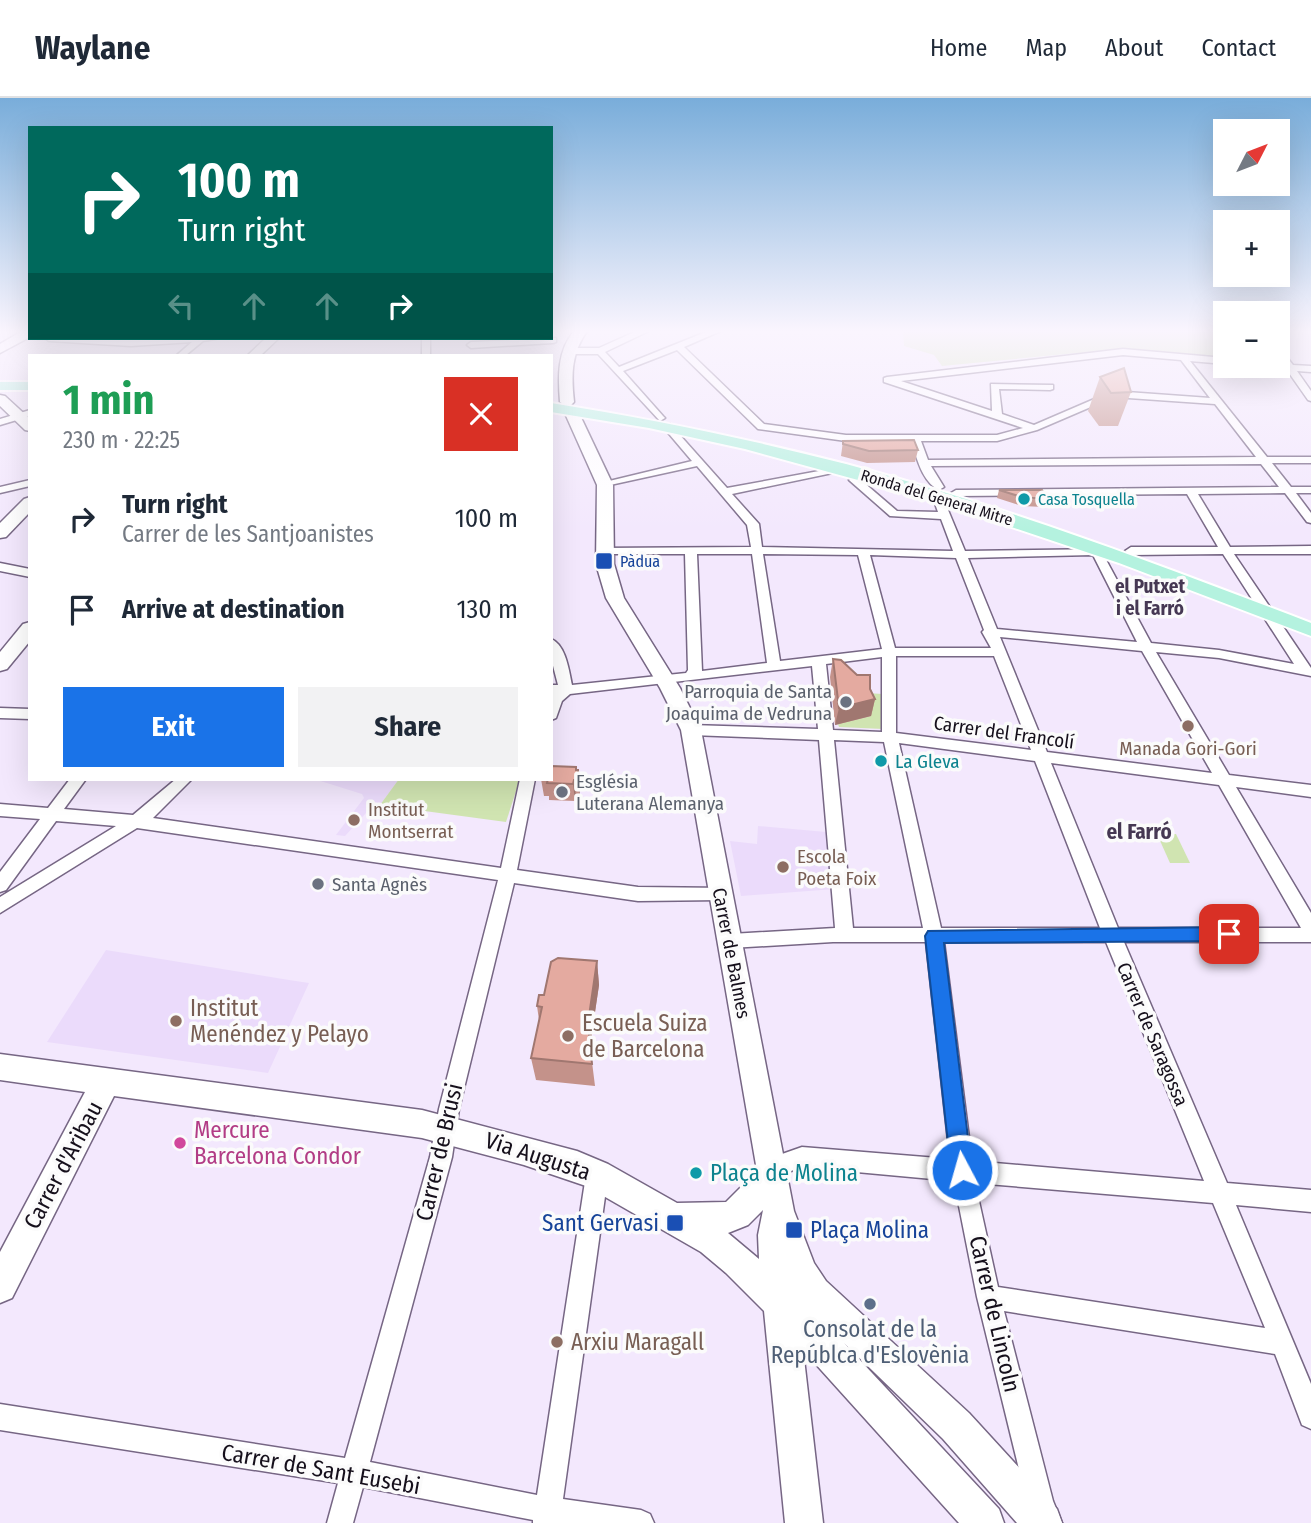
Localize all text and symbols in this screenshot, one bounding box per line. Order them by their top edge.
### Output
text: Waylane [35,28,150,68]
text: Home [930,34,987,62]
text: Map [1025,34,1067,62]
text: About [1105,34,1163,62]
text: Contact [1201,34,1276,62]
north arrow [1213,119,1290,196]
map controls [1213,119,1290,378]
text: 100 m [178,151,300,210]
icon: right [63,154,154,245]
button: + [1213,210,1290,287]
text: Turn right [178,211,305,249]
icon: left [162,287,200,325]
icon: ahead [235,287,273,325]
icon: ahead [308,287,346,325]
icon: right [381,287,419,325]
button: − [1213,301,1290,378]
text: 1 min [63,375,154,425]
button: close [444,377,518,451]
text: 230 m · 22:25 [63,426,180,454]
street label: Ronda del General Mitre [859,465,1015,530]
text: Turn right [122,489,228,520]
place label: Casa Tosquella [1038,490,1135,509]
marker: Casa Tosquella [1016,491,1032,507]
icon: right [63,500,101,538]
text: 100 m [455,503,518,534]
text: Carrer de les Santjoanistes [122,520,374,548]
marker: Pàdua [594,551,614,571]
place label: Pàdua [620,552,660,571]
district label: el Putxet i el Farró [1115,575,1185,620]
icon: arrive [63,591,101,629]
text: Arrive at destination [122,594,345,625]
text: 130 m [456,594,518,625]
place label: Parroquia de Santa Joaquima de Vedruna [666,680,832,725]
button: Exit [63,687,284,767]
button: Share [298,687,518,767]
marker: Parroquia de Santa Joaquima de Vedruna [838,694,854,710]
street label: Carrer del Francolí [932,711,1076,754]
marker: Manada Gori-Gori [1180,718,1196,734]
place label: Manada Gori-Gori [1119,737,1257,760]
place label: La Gleva [895,750,960,773]
marker: La Gleva [873,753,889,769]
place label: Església Luterana Alemanya [576,770,724,815]
marker: Església Luterana Alemanya [554,784,570,800]
place label: Institut Montserrat [368,798,454,843]
marker: Institut Montserrat [346,812,362,828]
district label: el Farró [1106,819,1172,845]
place label: Escola Poeta Foix [797,845,877,890]
marker: Escola Poeta Foix [775,859,791,875]
place label: Santa Agnès [332,873,427,896]
marker: Santa Agnès [310,876,326,892]
street label: Carrer de Balmes [708,886,755,1020]
pin [1199,904,1259,964]
icon: arrive [1210,915,1248,953]
street label: Carrer de Saragossa [1112,959,1193,1109]
place label: Institut Menéndez y Pelayo [190,994,369,1048]
place label: Escuela Suiza de Barcelona [582,1009,708,1063]
marker: Institut Menéndez y Pelayo [168,1013,184,1029]
marker: Escuela Suiza de Barcelona [560,1028,576,1044]
street label: Carrer de Brusi [410,1081,468,1223]
street label: Carrer d'Aribau [18,1096,108,1234]
place label: Mercure Barcelona Condor [194,1116,361,1170]
street label: Via Augusta [482,1126,594,1186]
position arrow [925,1133,999,1207]
marker: Mercure Barcelona Condor [172,1135,188,1151]
place label: Plaça de Molina [710,1159,858,1187]
marker: Plaça de Molina [688,1165,704,1181]
place label: Sant Gervasi [542,1209,659,1237]
marker: Sant Gervasi [665,1213,685,1233]
place label: Plaça Molina [810,1216,929,1244]
marker: Plaça Molina [784,1220,804,1240]
street label: Carrer de Lincoln [963,1233,1027,1395]
marker: Consolat de la Repúblca d'Eslovènia [862,1296,878,1312]
place label: Consolat de la Repúblca d'Eslovènia [771,1315,969,1369]
place label: Arxiu Maragall [571,1328,704,1356]
marker: Arxiu Maragall [549,1334,565,1350]
street label: Carrer de Sant Eusebi [219,1438,423,1500]

